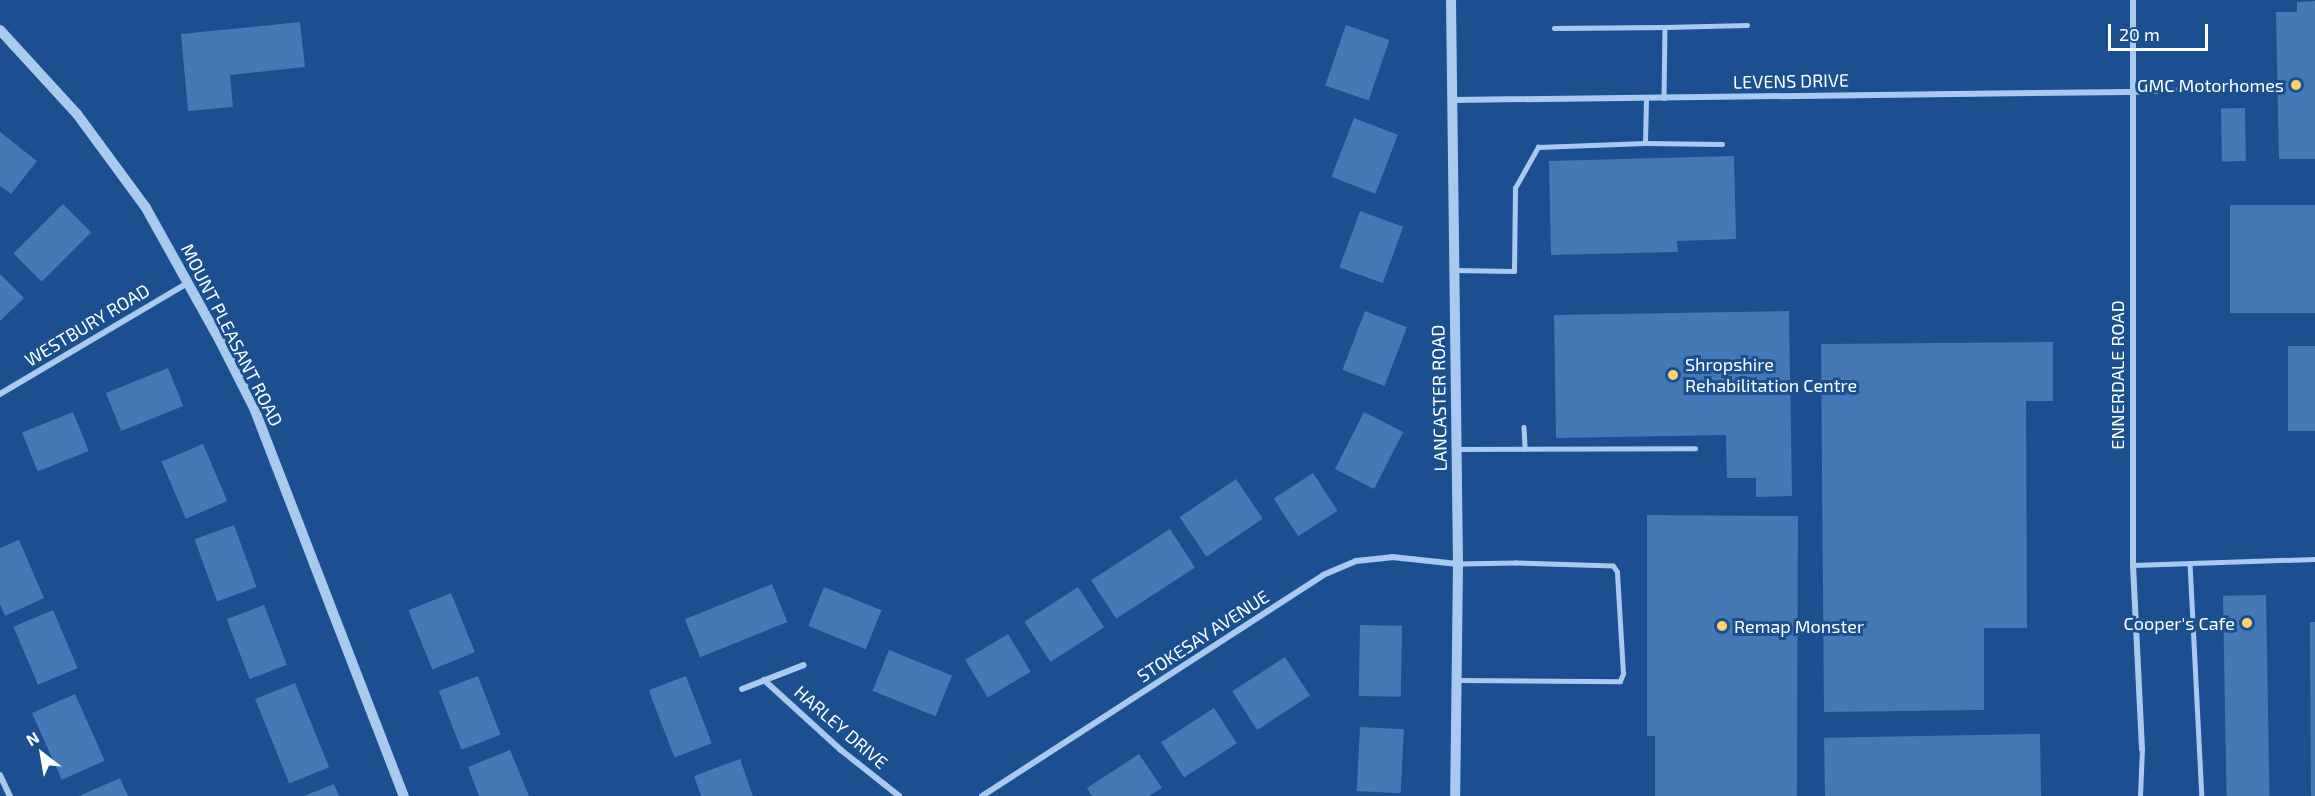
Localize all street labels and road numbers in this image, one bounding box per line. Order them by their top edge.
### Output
street label: LEVENS DRIVE [1733,69,1849,93]
street label: MOUNT PLEASANT ROAD [176,240,288,430]
street label: WESTBURY ROAD [20,279,154,371]
street label: ENNERDALE ROAD [2106,300,2128,450]
street label: LANCASTER ROAD [1427,325,1451,471]
street label: STOKESAY AVENUE [1133,585,1273,687]
street label: HARLEY DRIVE [790,681,892,773]

